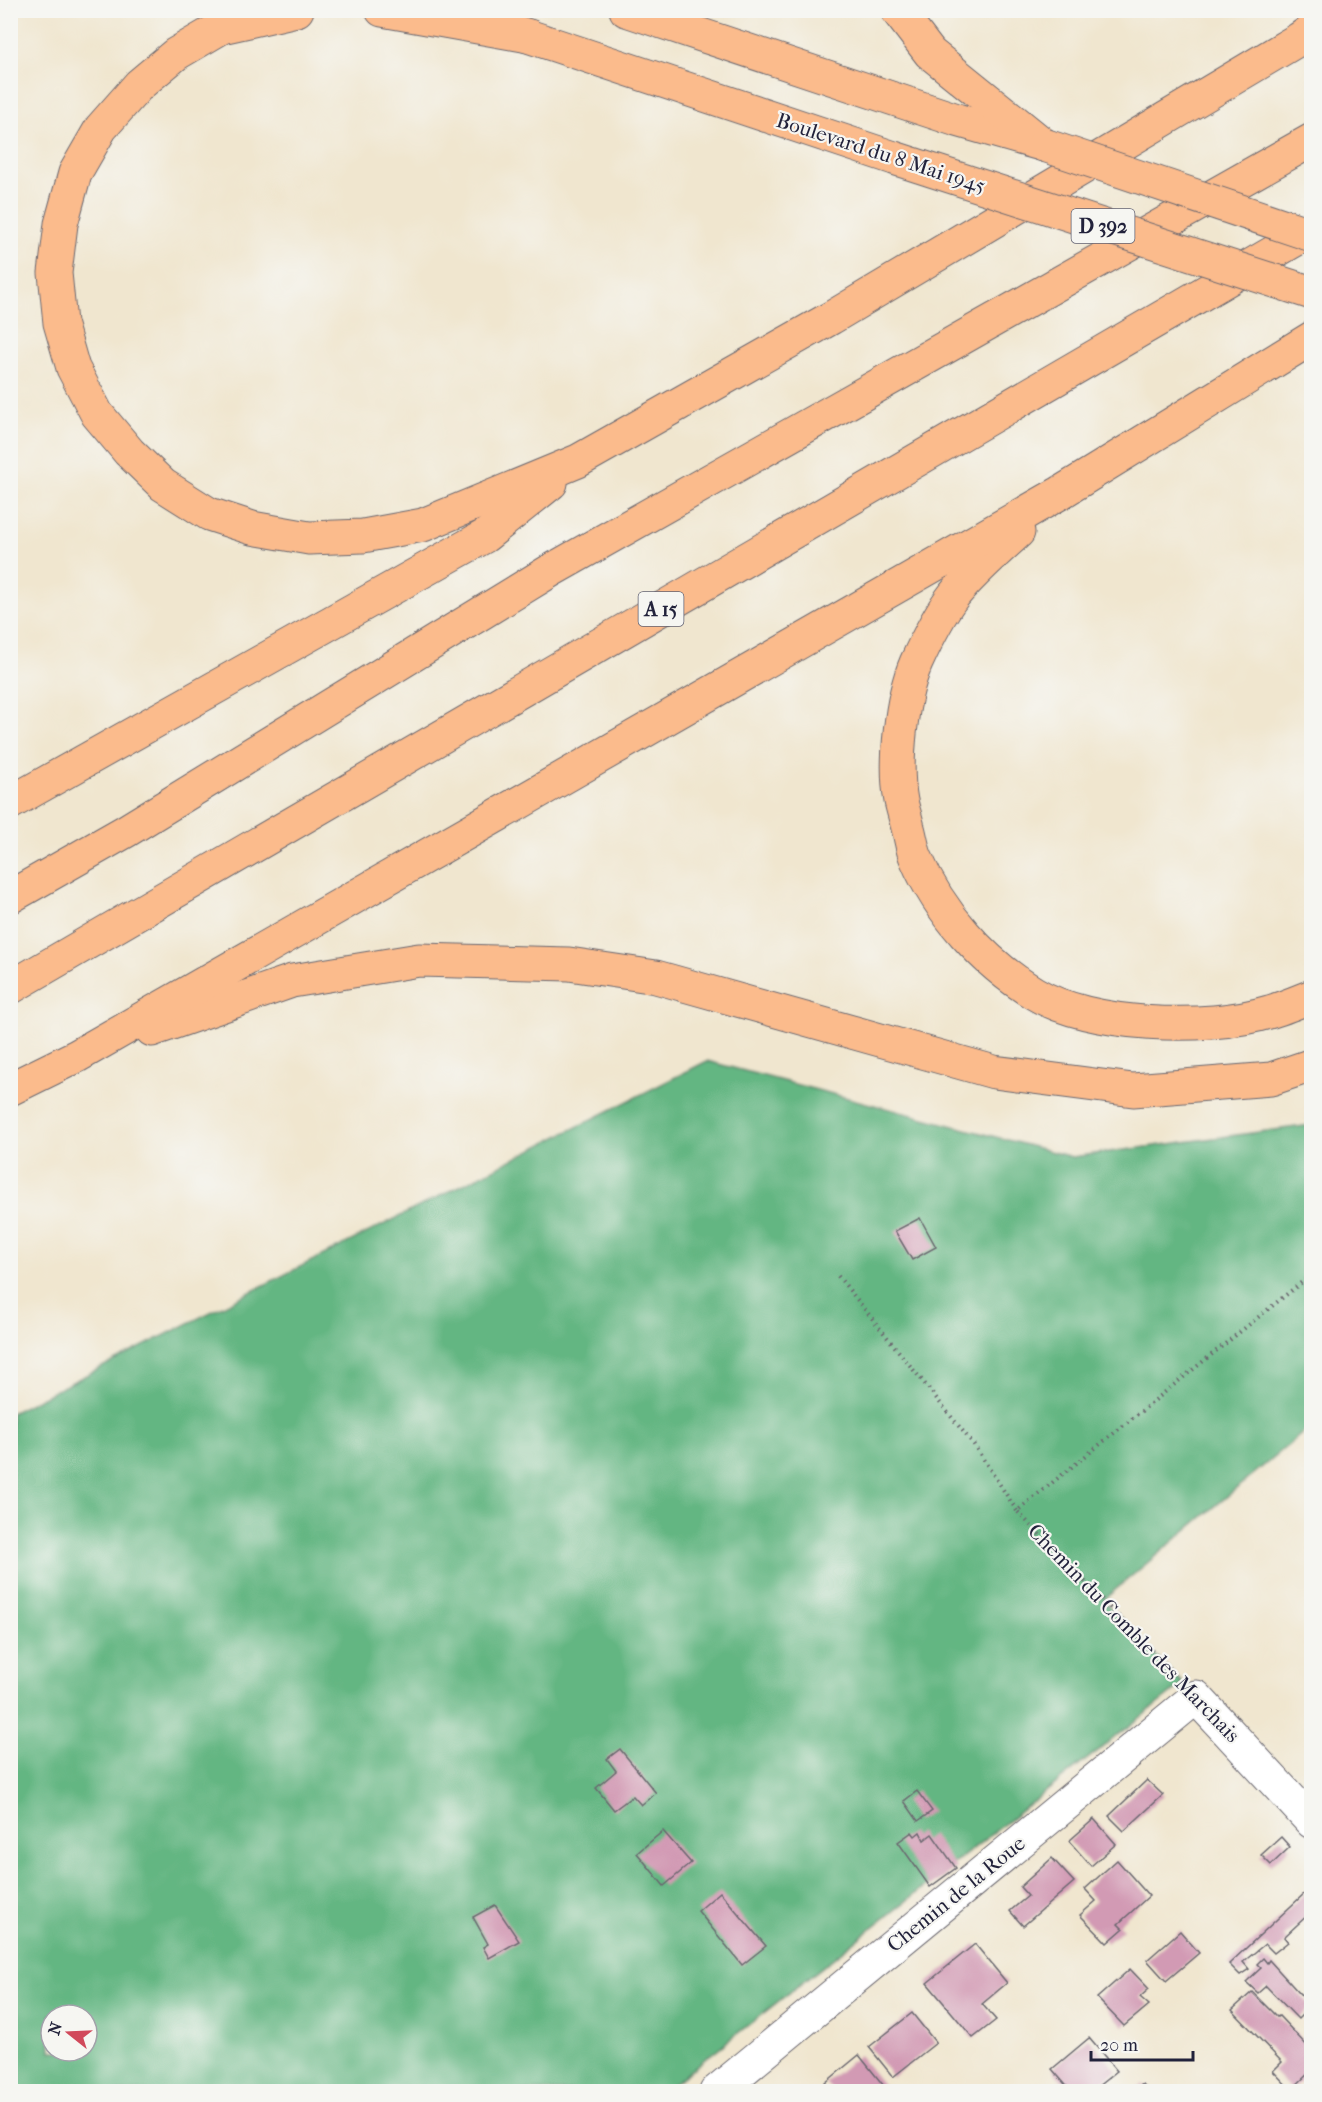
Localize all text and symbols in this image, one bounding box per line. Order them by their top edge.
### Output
street label: Boulevard du 8 Mai 1945 [774,108,988,198]
road number: D 392 [1072,209,1134,243]
road number: A 15 [638,592,684,626]
street label: Chemin du Comble des Marchais [1023,1519,1245,1747]
street label: Chemin de la Roue [882,1831,1030,1957]
north arrow [39,2003,99,2063]
text: N [44,2019,66,2037]
scale bar [1091,2024,1193,2062]
text: 20 m [1100,2035,1138,2056]

